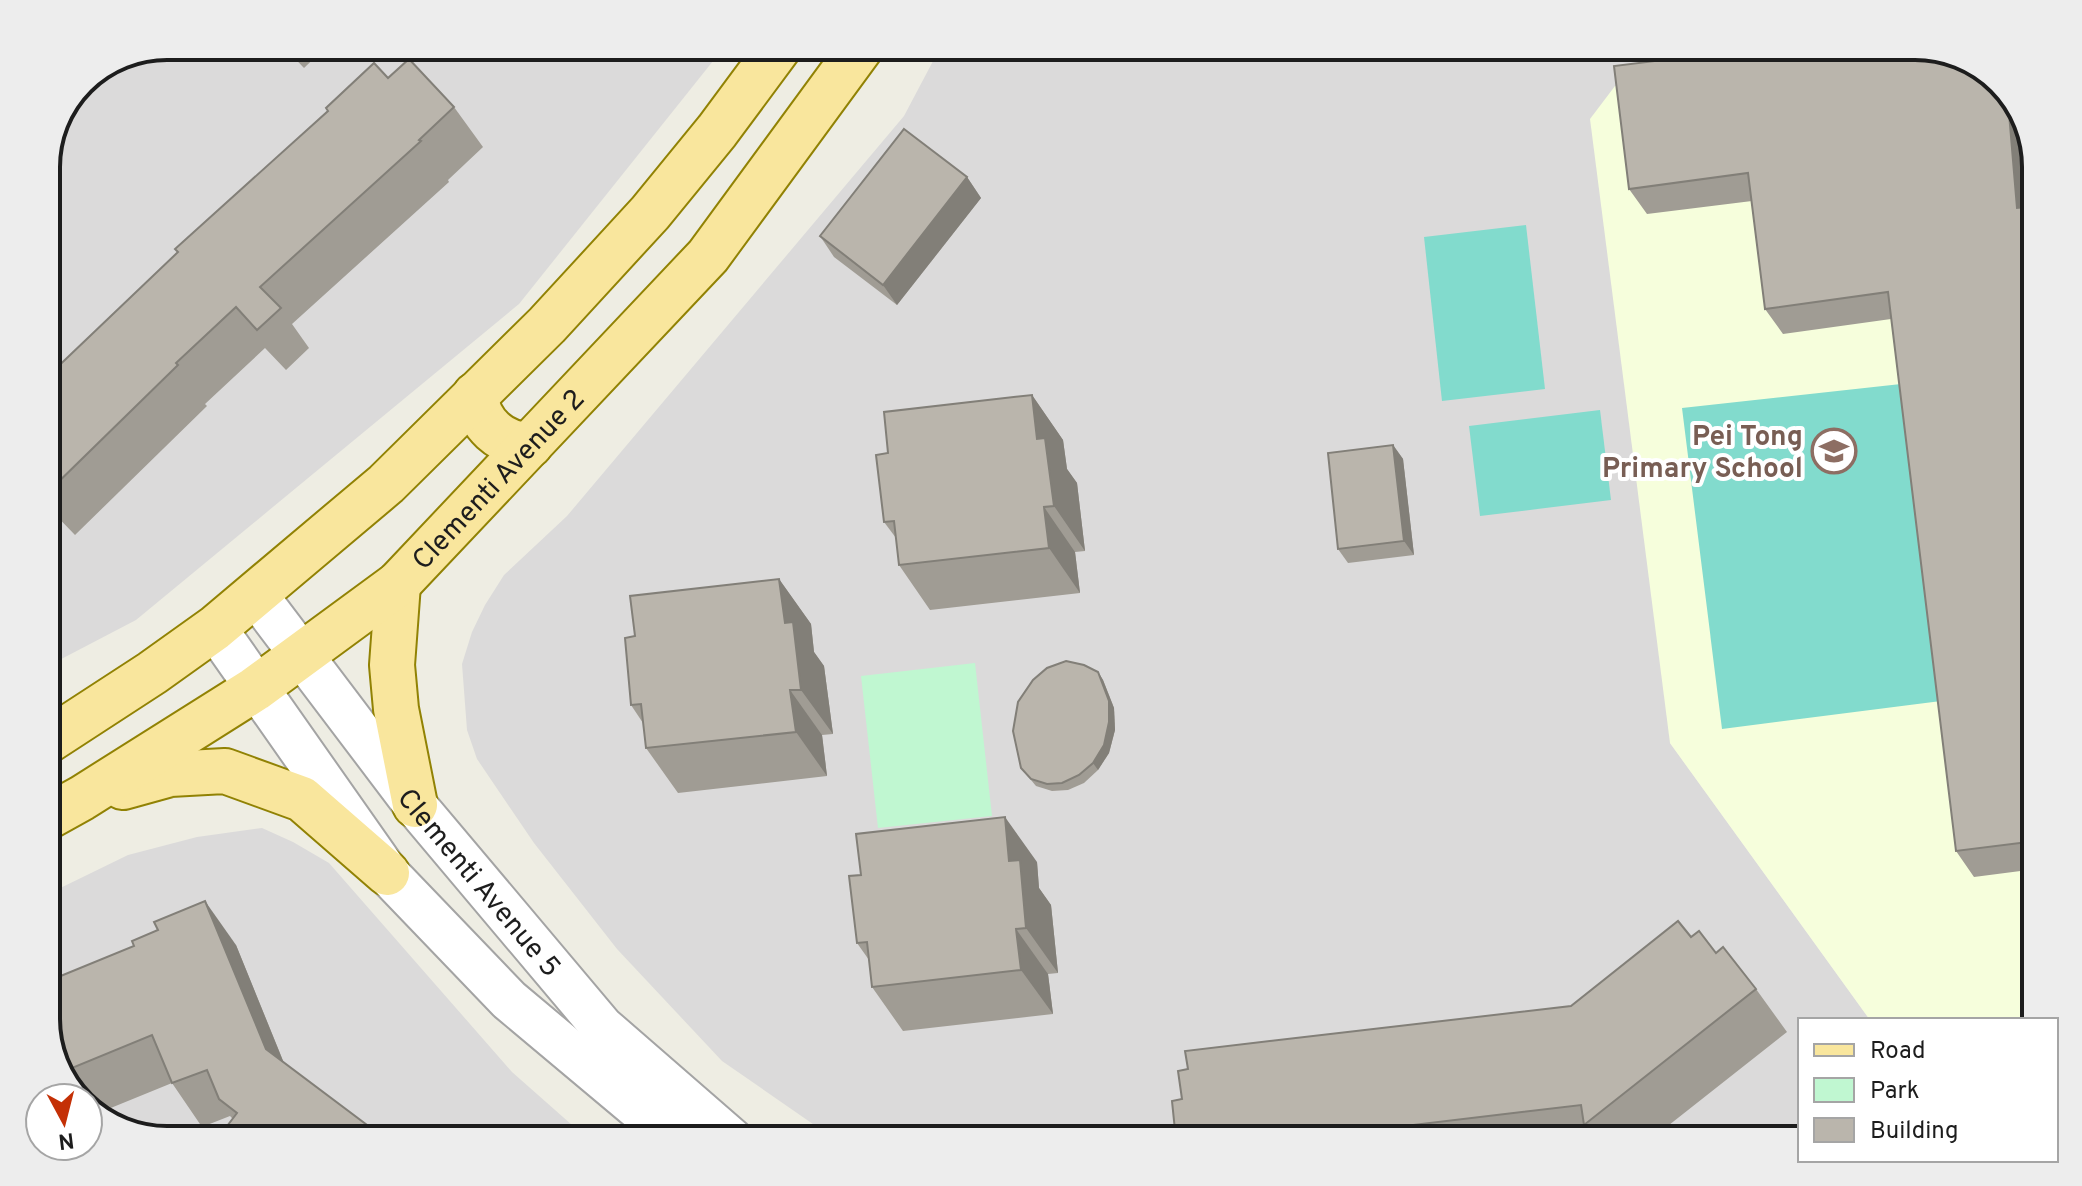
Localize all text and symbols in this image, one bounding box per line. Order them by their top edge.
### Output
street label: Clementi Avenue 2 [406,383,594,579]
place label: Pei Tong Primary School [1602,420,1803,488]
school or university icon: Pei Tong Primary School [1810,427,1858,475]
street label: Clementi Avenue 5 [388,782,567,986]
legend [1798,1018,2058,1162]
text: Road [1870,1037,1926,1067]
text: Park [1870,1077,1920,1107]
north arrow [24,1082,104,1162]
text: Building [1870,1117,1959,1147]
text: N [57,1125,76,1154]

